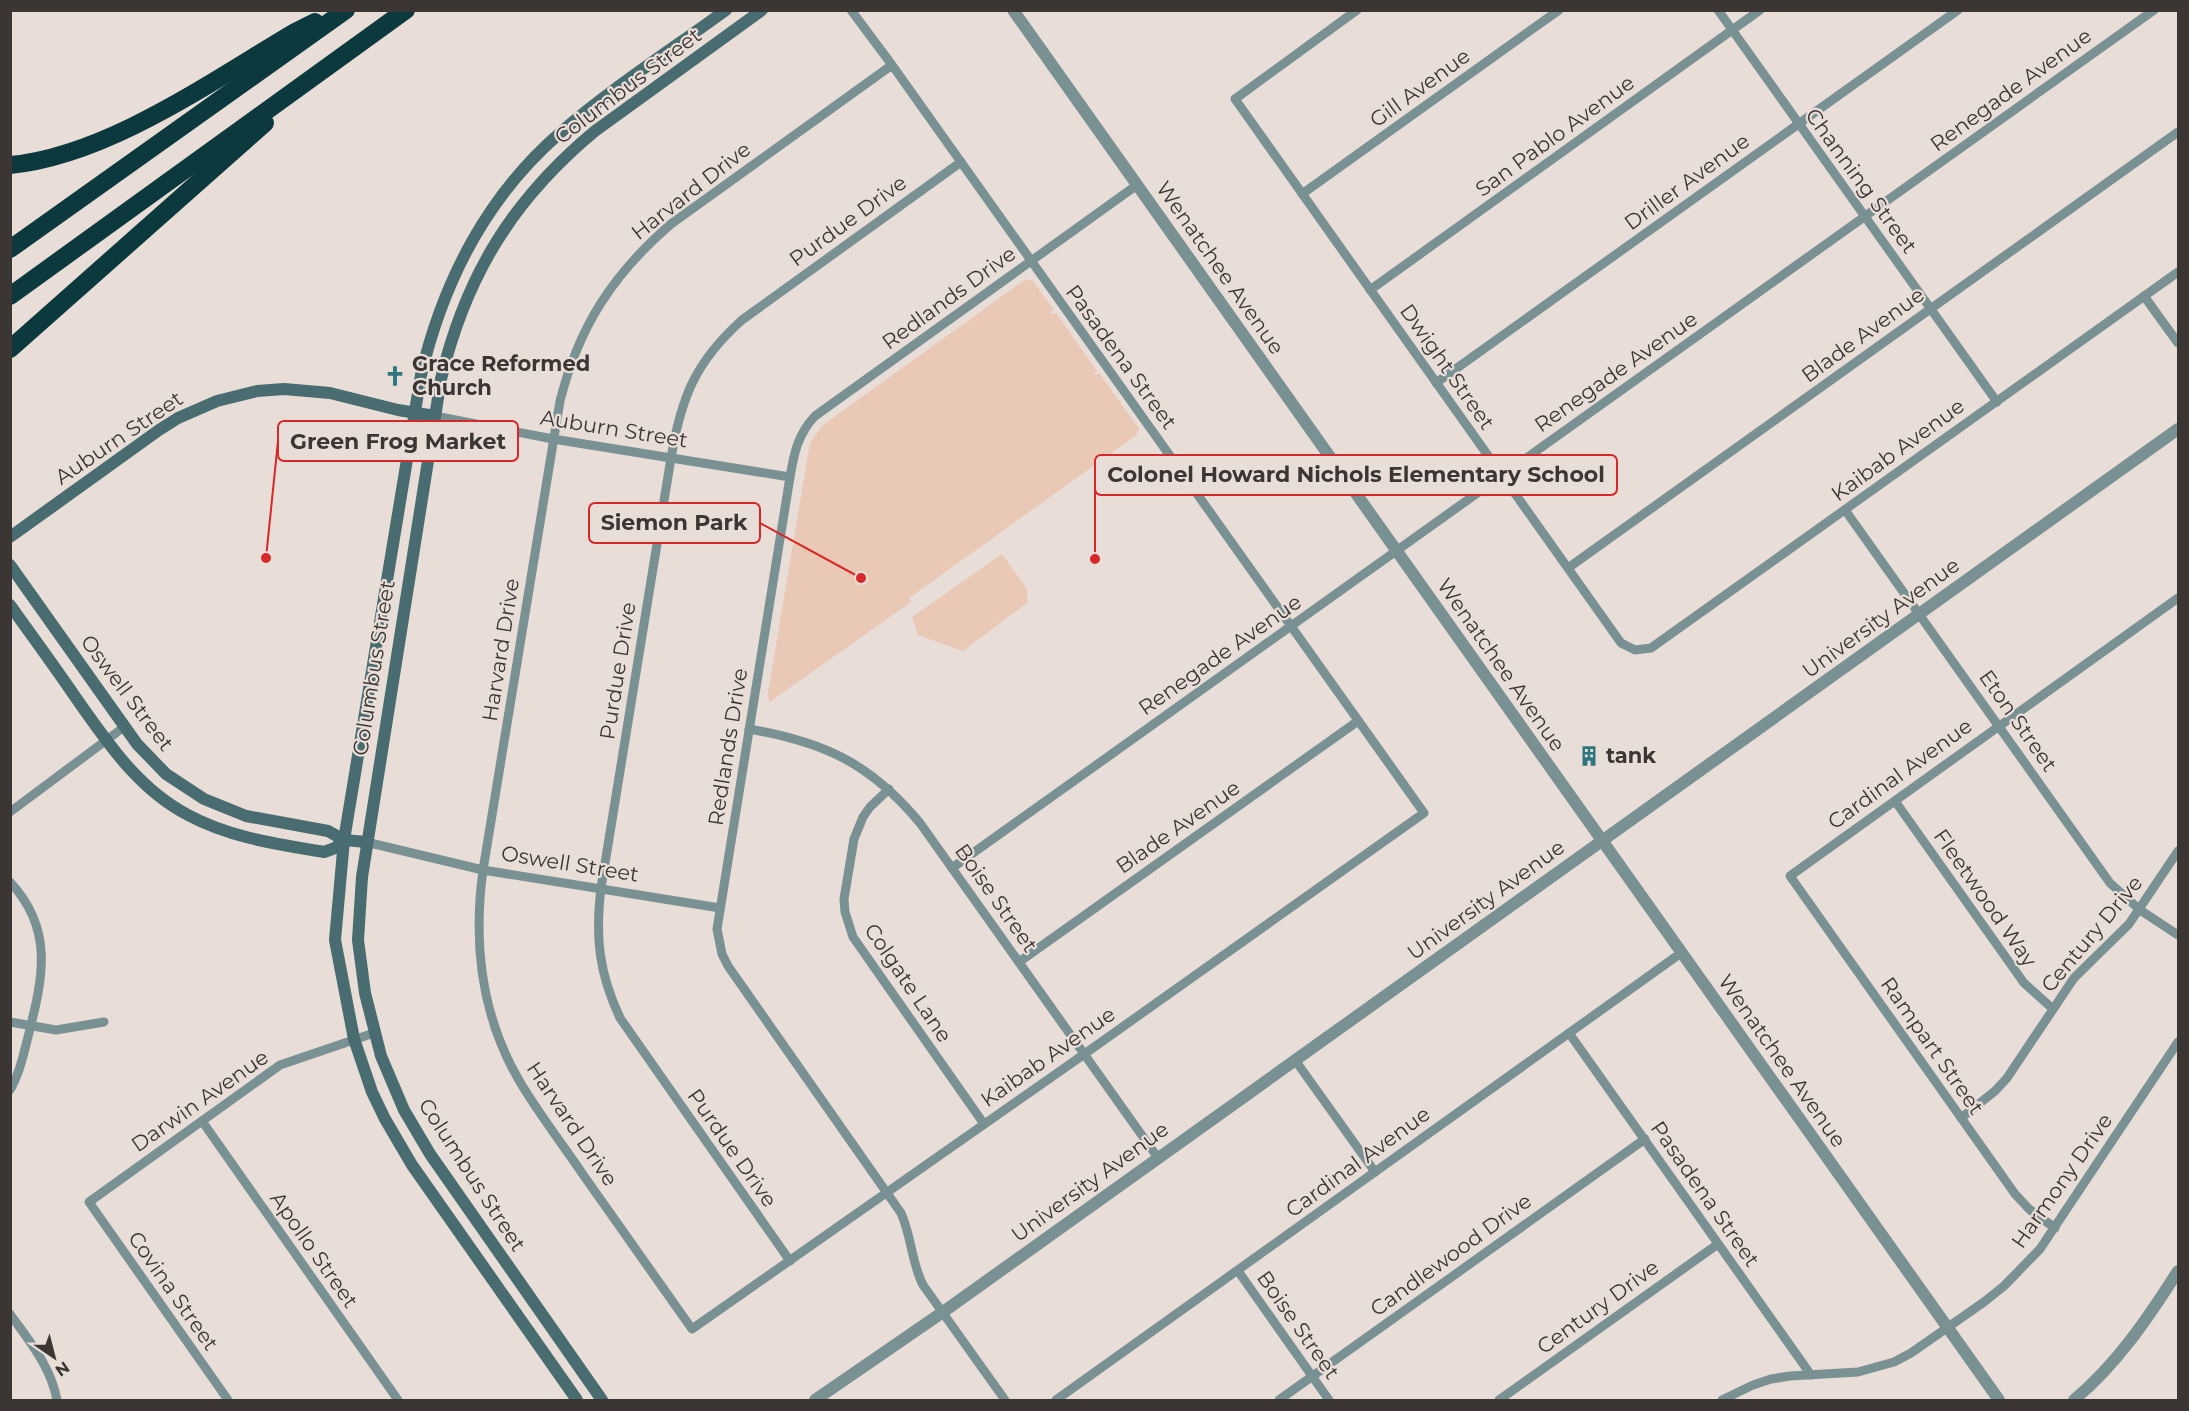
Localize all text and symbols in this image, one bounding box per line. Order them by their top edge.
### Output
street label: Columbus Street [549,22,706,149]
street label: Renegade Avenue [1925,23,2096,156]
street label: Gill Avenue [1365,43,1475,132]
street label: San Pablo Avenue [1471,70,1639,202]
street label: Channing Street [1800,103,1922,258]
street label: Driller Avenue [1619,128,1754,235]
street label: Harvard Drive [626,136,755,245]
street label: Purdue Drive [784,170,911,272]
street label: Wenatchee Avenue [1151,176,1290,359]
street label: Redlands Drive [877,241,1021,355]
street label: Pasadena Street [1061,280,1182,434]
street label: Blade Avenue [1796,282,1929,387]
street label: Dwight Street [1395,299,1500,434]
street label: Renegade Avenue [1529,306,1702,437]
place label: Grace Reformed Church [412,351,590,400]
church icon: Grace Reformed Church [383,364,407,388]
street label: Auburn Street [50,386,187,490]
street label: Kaibab Avenue [1826,393,1969,506]
street label: Auburn Street [539,405,690,452]
callout: Green Frog Market [278,421,518,461]
text: Green Frog Market [290,428,506,455]
callout: Colonel Howard Nichols Elementary School [1095,455,1617,495]
text: Colonel Howard Nichols Elementary School [1107,461,1605,488]
callout: Siemon Park [589,503,760,543]
text: Siemon Park [601,509,748,536]
street label: University Avenue [1797,552,1964,683]
street label: Wenatchee Avenue [1432,573,1571,756]
street label: Harvard Drive [477,577,524,723]
street label: Columbus Street [347,578,400,757]
street label: Renegade Avenue [1133,589,1306,720]
street label: Purdue Drive [594,600,641,741]
street label: Oswell Street [76,630,179,756]
street label: Eton Street [1974,665,2063,776]
street label: Redlands Drive [703,666,752,828]
street label: Cardinal Avenue [1823,713,1977,834]
place label: tank [1606,743,1656,768]
building icon: tank [1577,744,1601,768]
street label: Blade Avenue [1111,775,1245,879]
street label: Fleetwood Way [1929,824,2043,972]
street label: University Avenue [1402,834,1569,965]
street label: Boise Street [950,839,1043,957]
street label: Oswell Street [500,840,641,887]
street label: Century Drive [2036,870,2148,997]
street label: Colgate Lane [859,919,957,1047]
street label: Wenatchee Avenue [1713,969,1852,1152]
street label: Rampart Street [1876,972,1989,1119]
street label: Kaibab Avenue [976,1001,1120,1112]
street label: Darwin Avenue [126,1044,273,1157]
street label: Harvard Drive [522,1057,623,1191]
street label: Purdue Drive [682,1084,782,1212]
street label: Columbus Street [414,1094,531,1256]
street label: Cardinal Avenue [1281,1101,1435,1222]
street label: Harmony Drive [2006,1108,2117,1253]
street label: University Avenue [1006,1116,1173,1247]
street label: Pasadena Street [1646,1116,1765,1271]
street label: Apollo Street [265,1187,364,1313]
street label: Candlewood Drive [1365,1188,1536,1321]
street label: Covina Street [123,1226,224,1355]
street label: Century Drive [1532,1254,1663,1359]
street label: Boise Street [1252,1266,1345,1384]
north arrow [24,1327,84,1387]
text: N [52,1357,73,1380]

